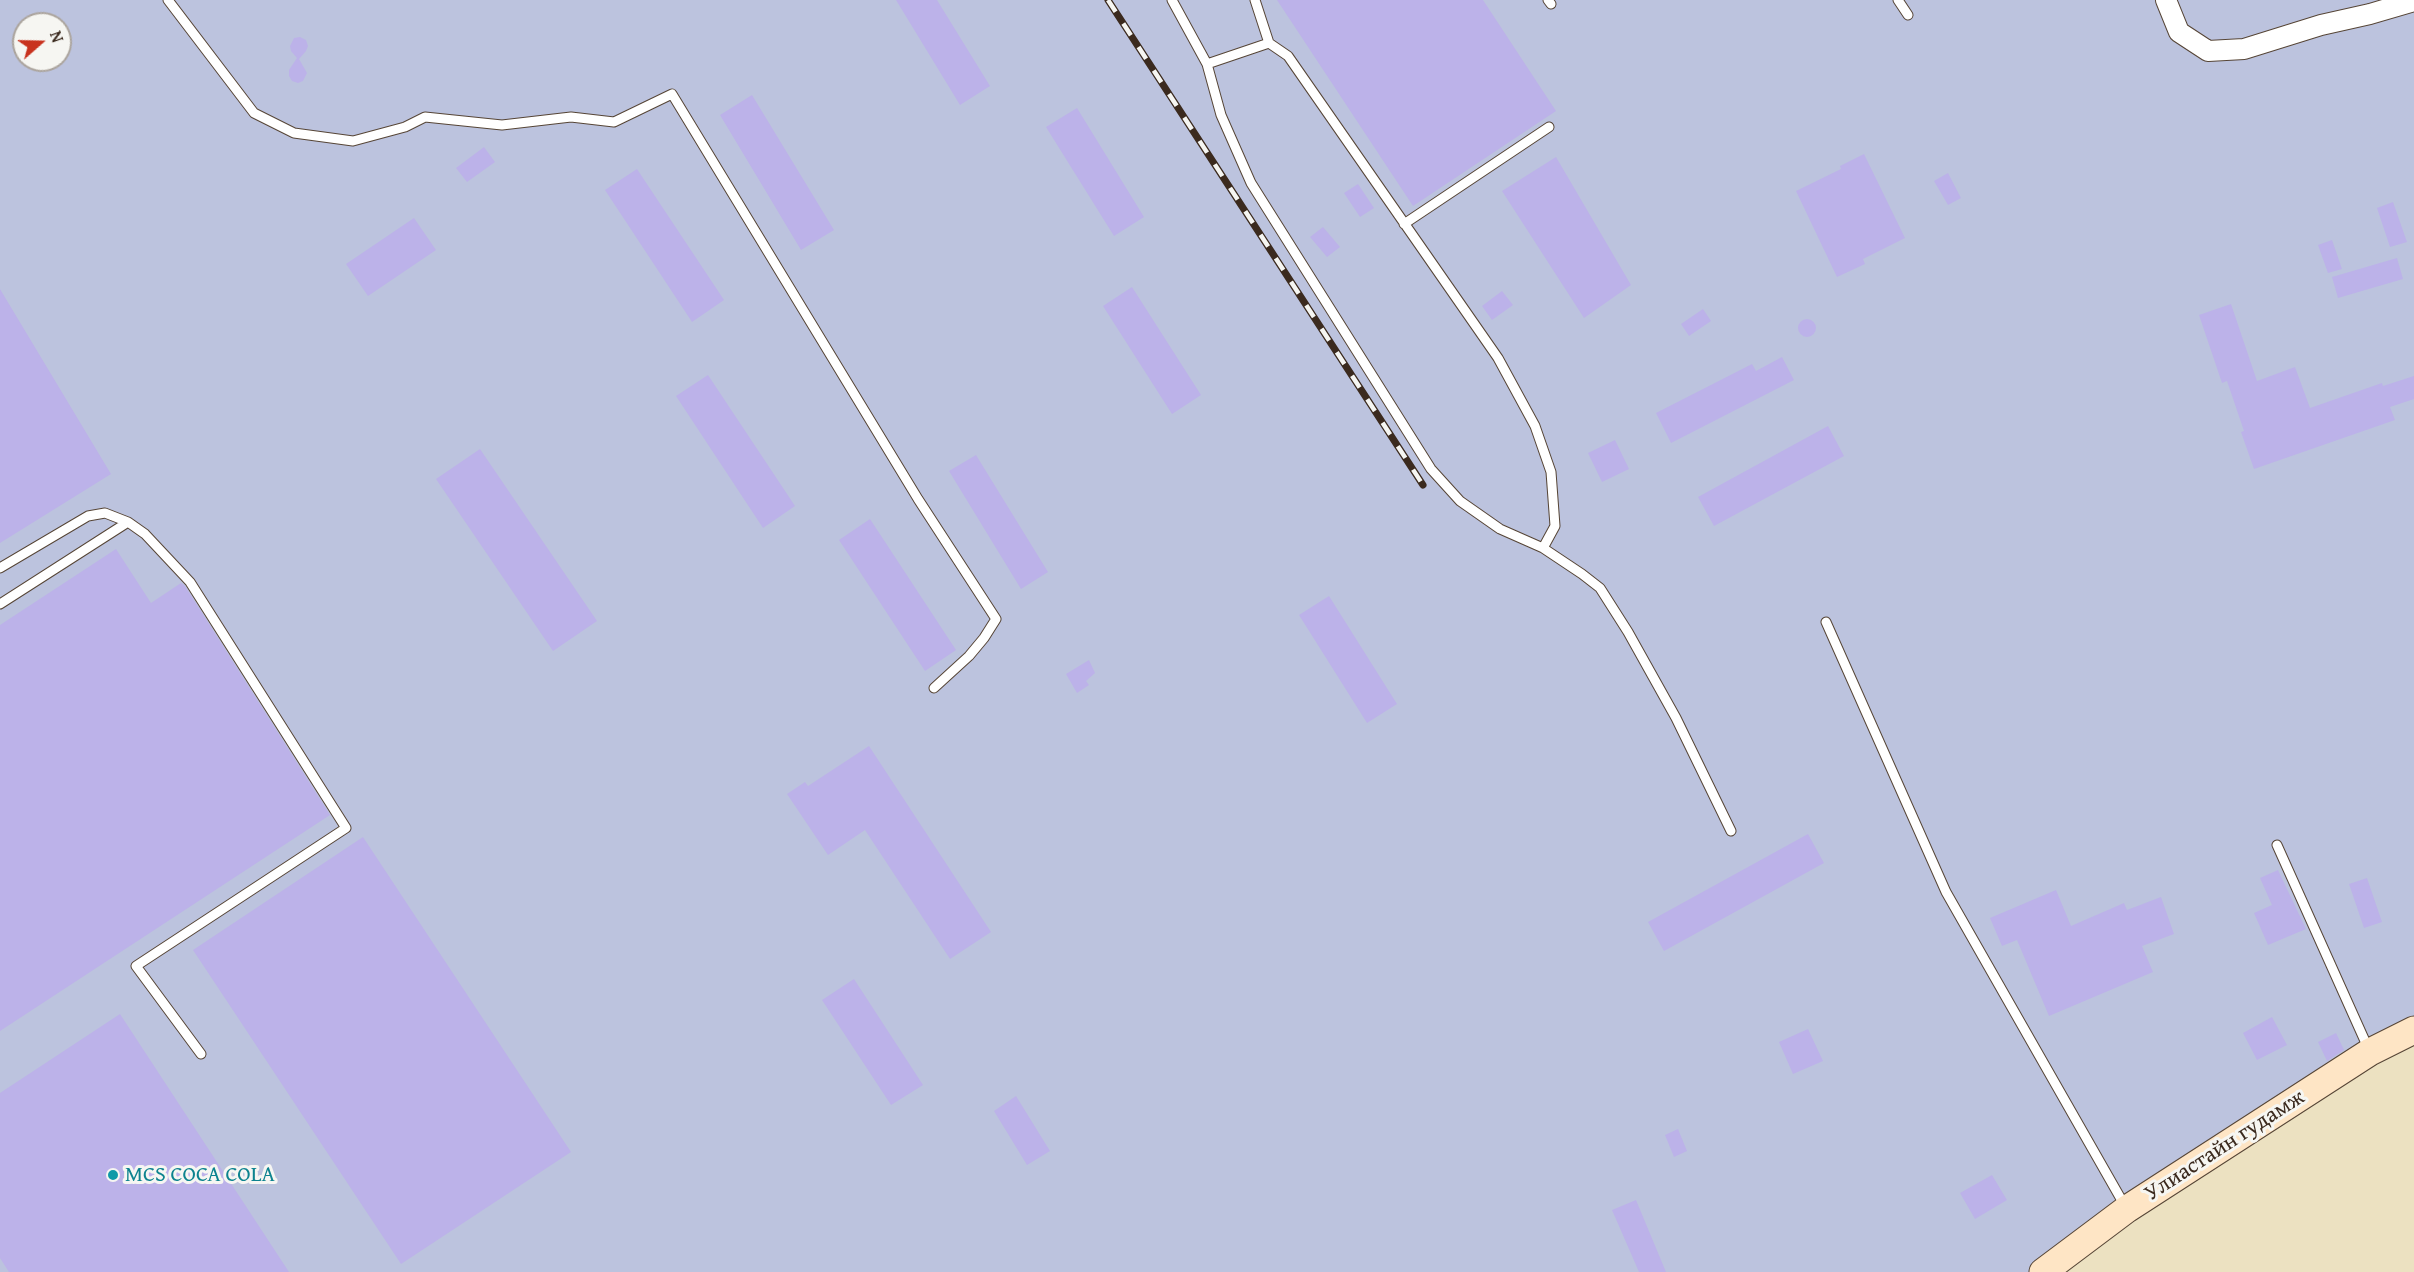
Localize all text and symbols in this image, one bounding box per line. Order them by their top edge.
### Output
north arrow [12,12,72,72]
text: N [44,27,70,46]
street label: Улиастайн гудамж [2140,1084,2310,1208]
place label: MCS COCA COLA [125,1162,275,1188]
marker: MCS COCA COLA [106,1168,120,1182]

